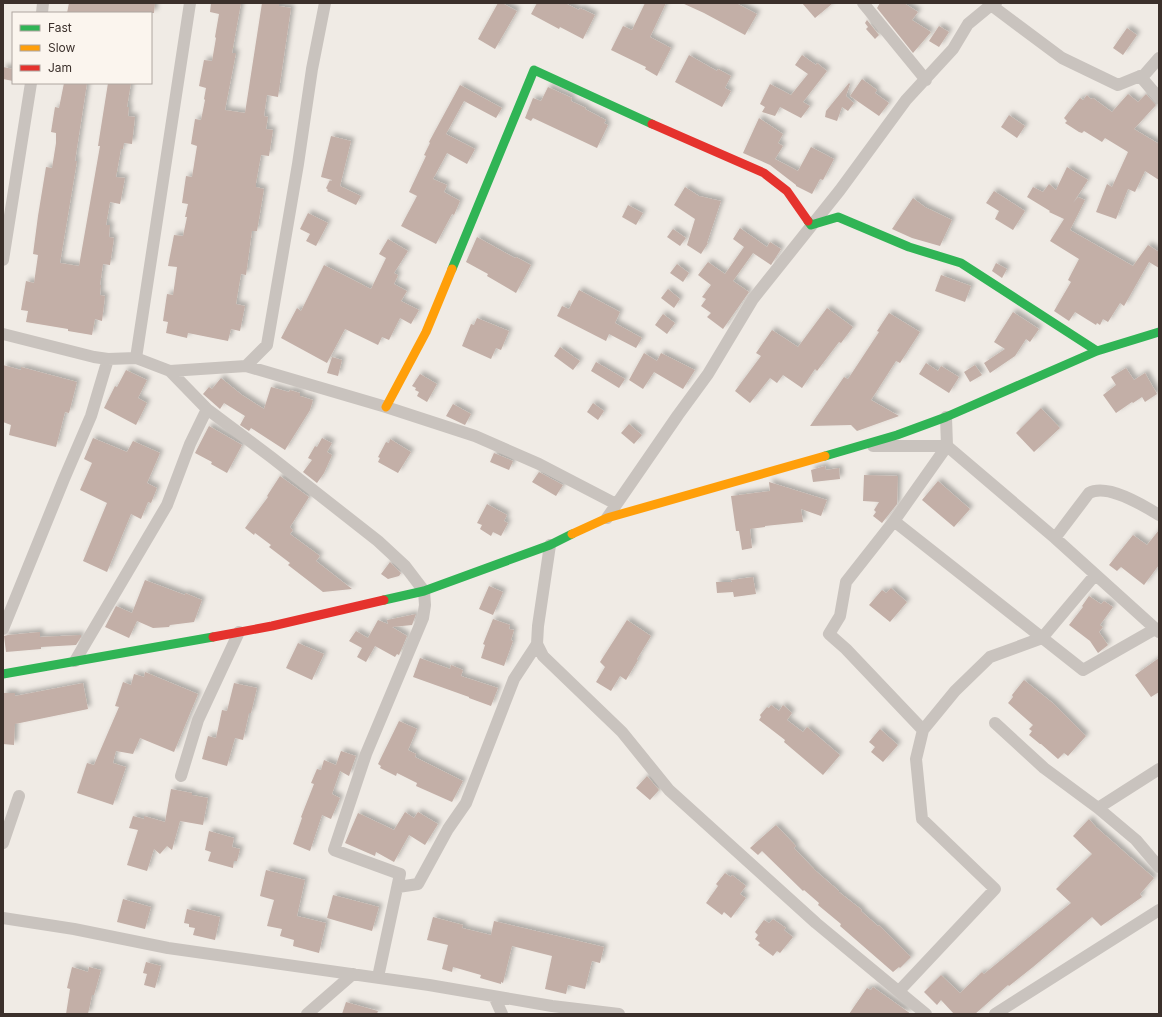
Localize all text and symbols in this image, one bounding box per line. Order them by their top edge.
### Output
legend [12,12,152,84]
text: Fast [48,20,72,35]
text: Slow [48,40,76,55]
text: Jam [48,60,72,75]

